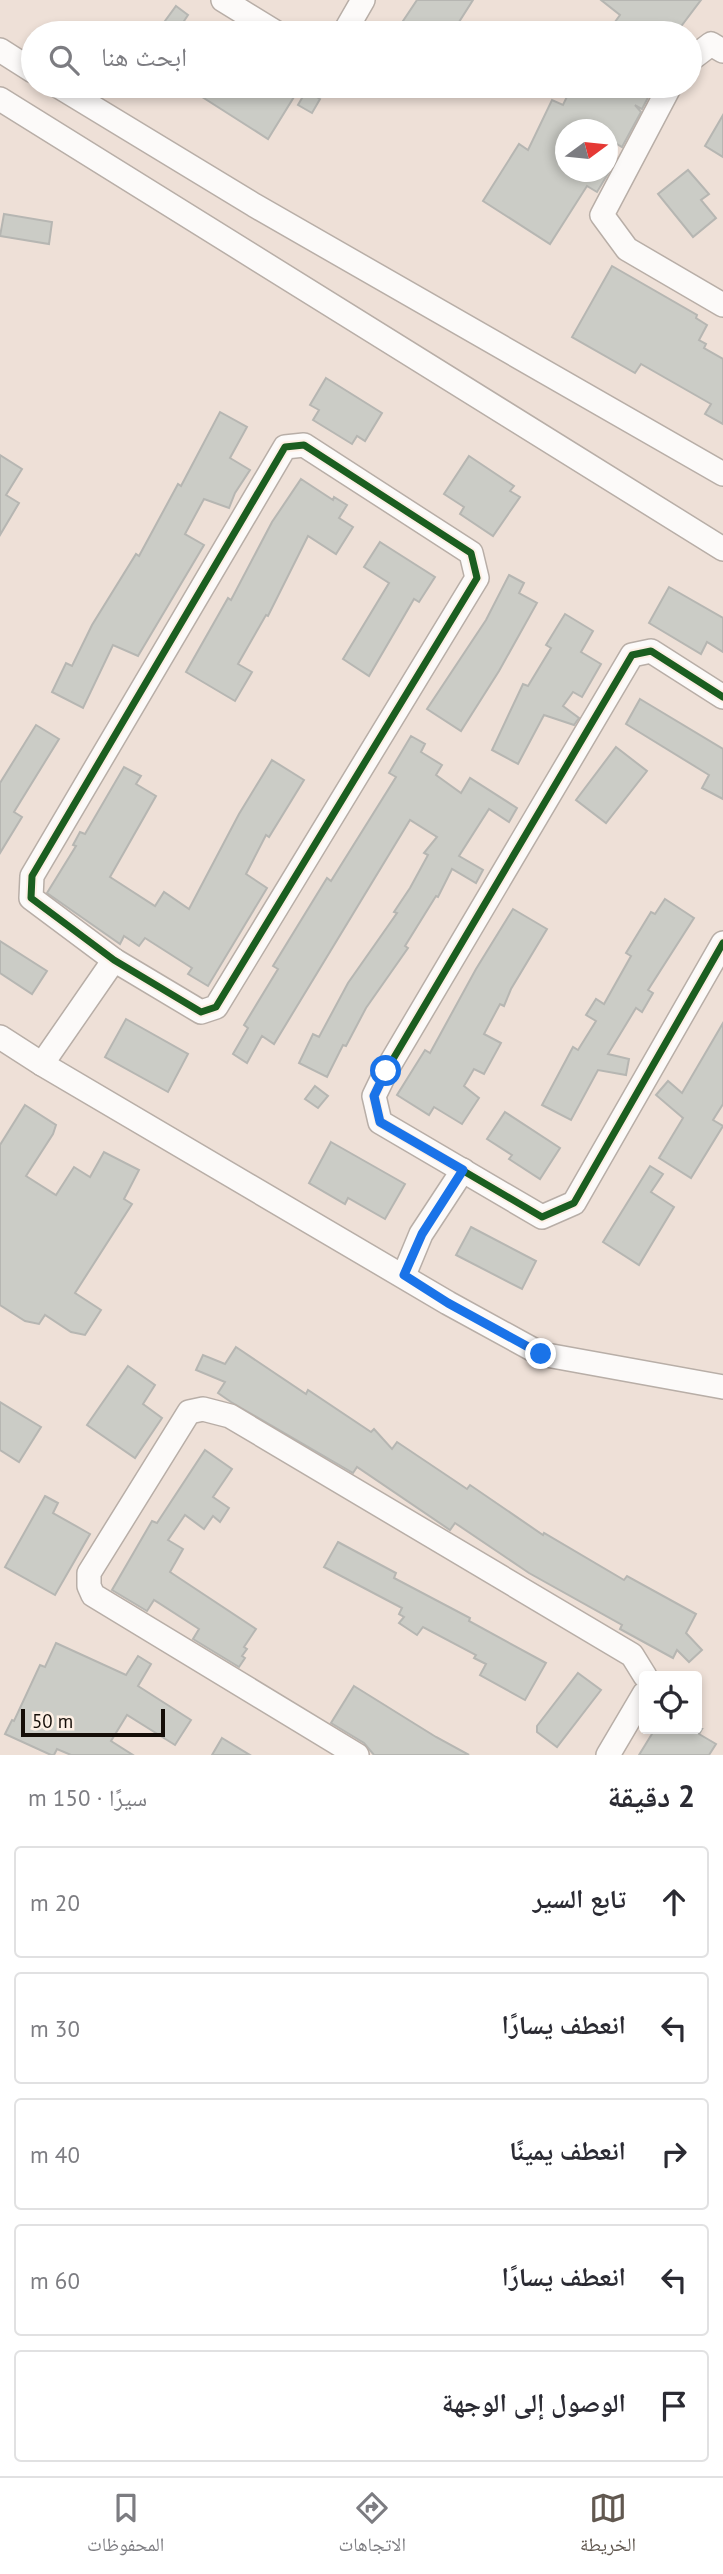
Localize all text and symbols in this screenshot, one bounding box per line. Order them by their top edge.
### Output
search box [21,21,702,98]
text: ابحث هنا [101,40,187,73]
icon: search [45,41,83,79]
north arrow [555,119,618,182]
route start [370,1055,401,1086]
route end [525,1338,556,1369]
map controls [639,1671,702,1734]
button: locate [639,1671,702,1734]
scale bar [21,1706,164,1738]
text: 50 m [32,1709,73,1733]
text: 2 دقيقة [607,1776,695,1815]
text: سيرًا · 150 m [28,1783,147,1812]
text: تابع السير [533,1882,626,1915]
icon: ahead [655,1883,693,1921]
text: 20 m [30,1888,80,1917]
text: انعطف يسارًا [502,2008,626,2041]
icon: left [655,2009,693,2047]
text: 30 m [30,2014,80,2043]
text: انعطف يمينًا [509,2134,626,2167]
icon: right [655,2135,693,2173]
text: 40 m [30,2140,80,2169]
text: انعطف يسارًا [502,2260,626,2293]
icon: left [655,2261,693,2299]
text: 60 m [30,2266,80,2295]
text: الوصول إلى الوجهة [442,2386,626,2419]
icon: arrive [655,2387,693,2425]
tab: المحفوظات [87,2489,164,2563]
tab: الاتجاهات [338,2489,406,2563]
tab: الخريطة [580,2489,636,2563]

